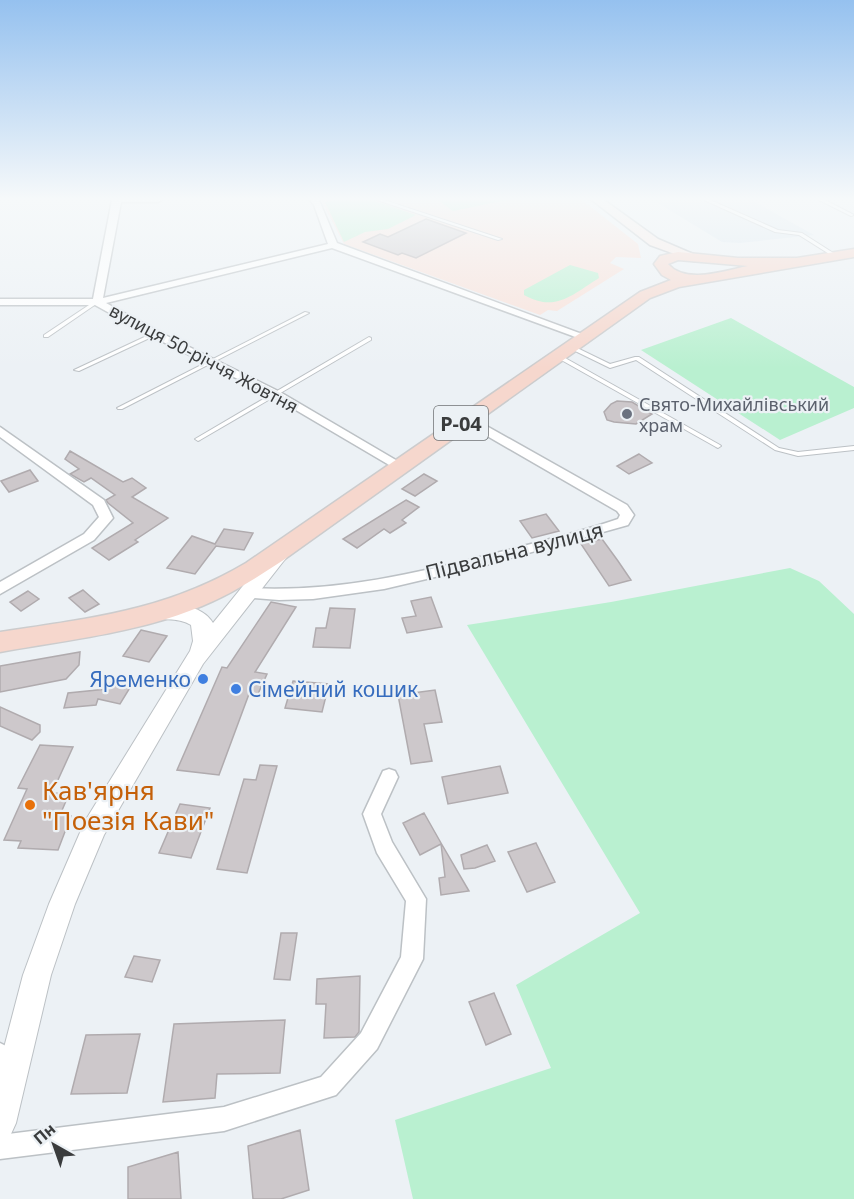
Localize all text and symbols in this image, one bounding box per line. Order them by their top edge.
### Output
street label: вулиця 50-річчя Жовтня [105,298,303,418]
place label: Свято-Михайлівський храм [639,392,829,437]
road number: Р-04 [434,406,488,440]
marker: Свято-Михайлівський храм [620,407,634,421]
street label: Підвальна вулиця [422,515,606,587]
place label: Яременко [89,665,191,693]
marker: Яременко [196,672,210,686]
place label: Сімейний кошик [248,675,418,703]
marker: Сімейний кошик [229,682,243,696]
place label: Кав'ярня "Поезія Кави" [42,772,214,838]
marker: Кав'ярня "Поезія Кави" [23,798,37,812]
north arrow [24,1115,84,1175]
text: Пн [29,1118,60,1149]

